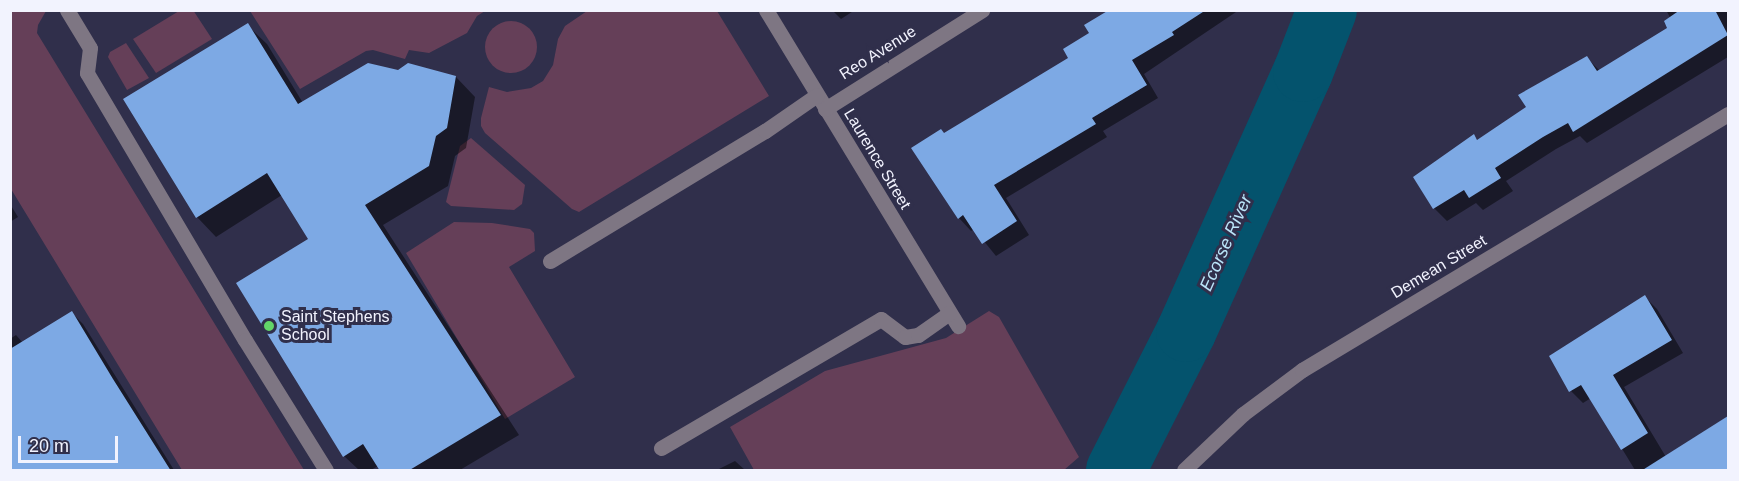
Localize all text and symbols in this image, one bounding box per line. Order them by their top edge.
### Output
street label: Reo Avenue [836,22,920,84]
street label: Laurence Street [839,105,915,213]
water label: Ecorse River [1195,192,1257,294]
street label: Demean Street [1388,231,1490,303]
place label: Saint Stephens School [281,307,390,345]
marker: Saint Stephens School [262,319,276,333]
scale bar [21,424,122,462]
text: 20 m [29,436,69,456]

